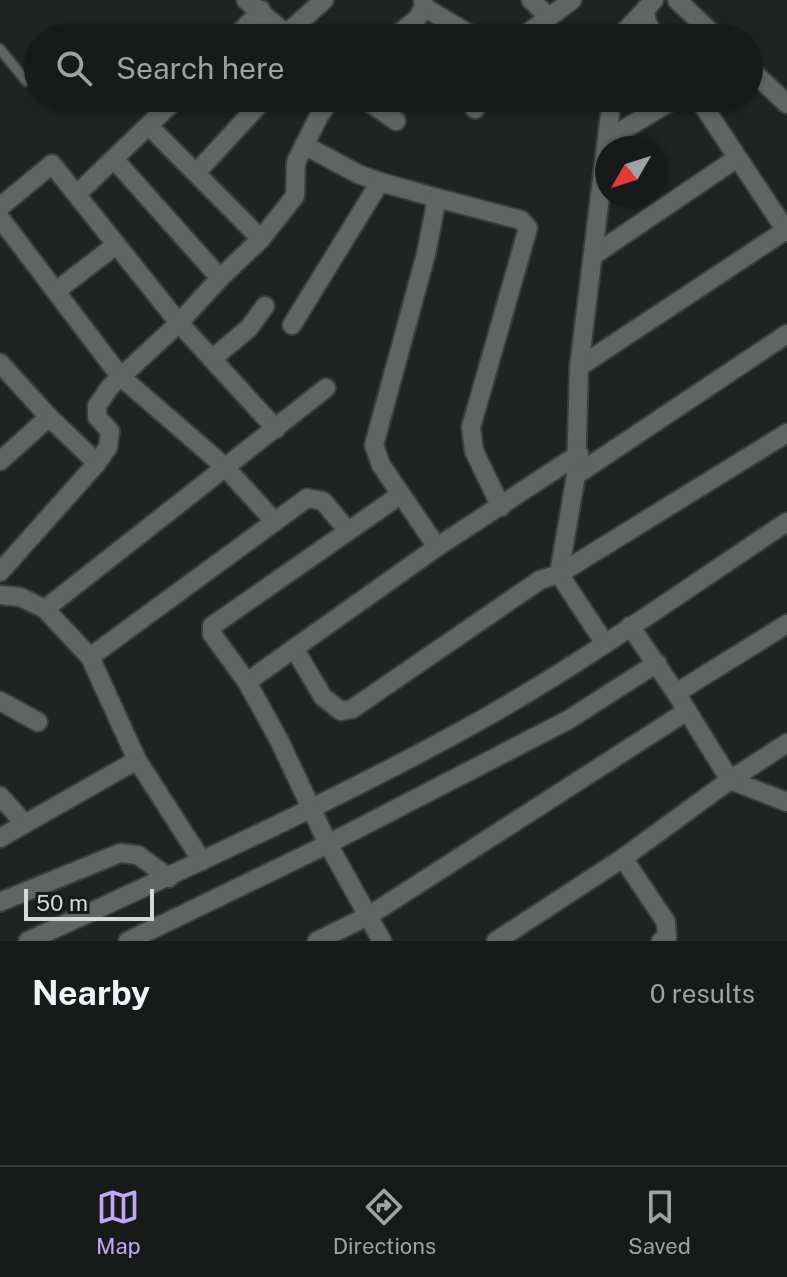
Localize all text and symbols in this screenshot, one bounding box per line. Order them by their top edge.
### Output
search box [24,24,763,112]
icon: search [52,46,96,90]
text: Search here [116,50,284,86]
north arrow [595,136,667,208]
scale bar [24,885,154,921]
text: 50 m [36,890,88,916]
text: Nearby [32,973,150,1013]
text: 0 results [650,978,755,1009]
tab: Map [96,1185,141,1259]
tab: Directions [333,1185,436,1259]
tab: Saved [628,1185,691,1259]

